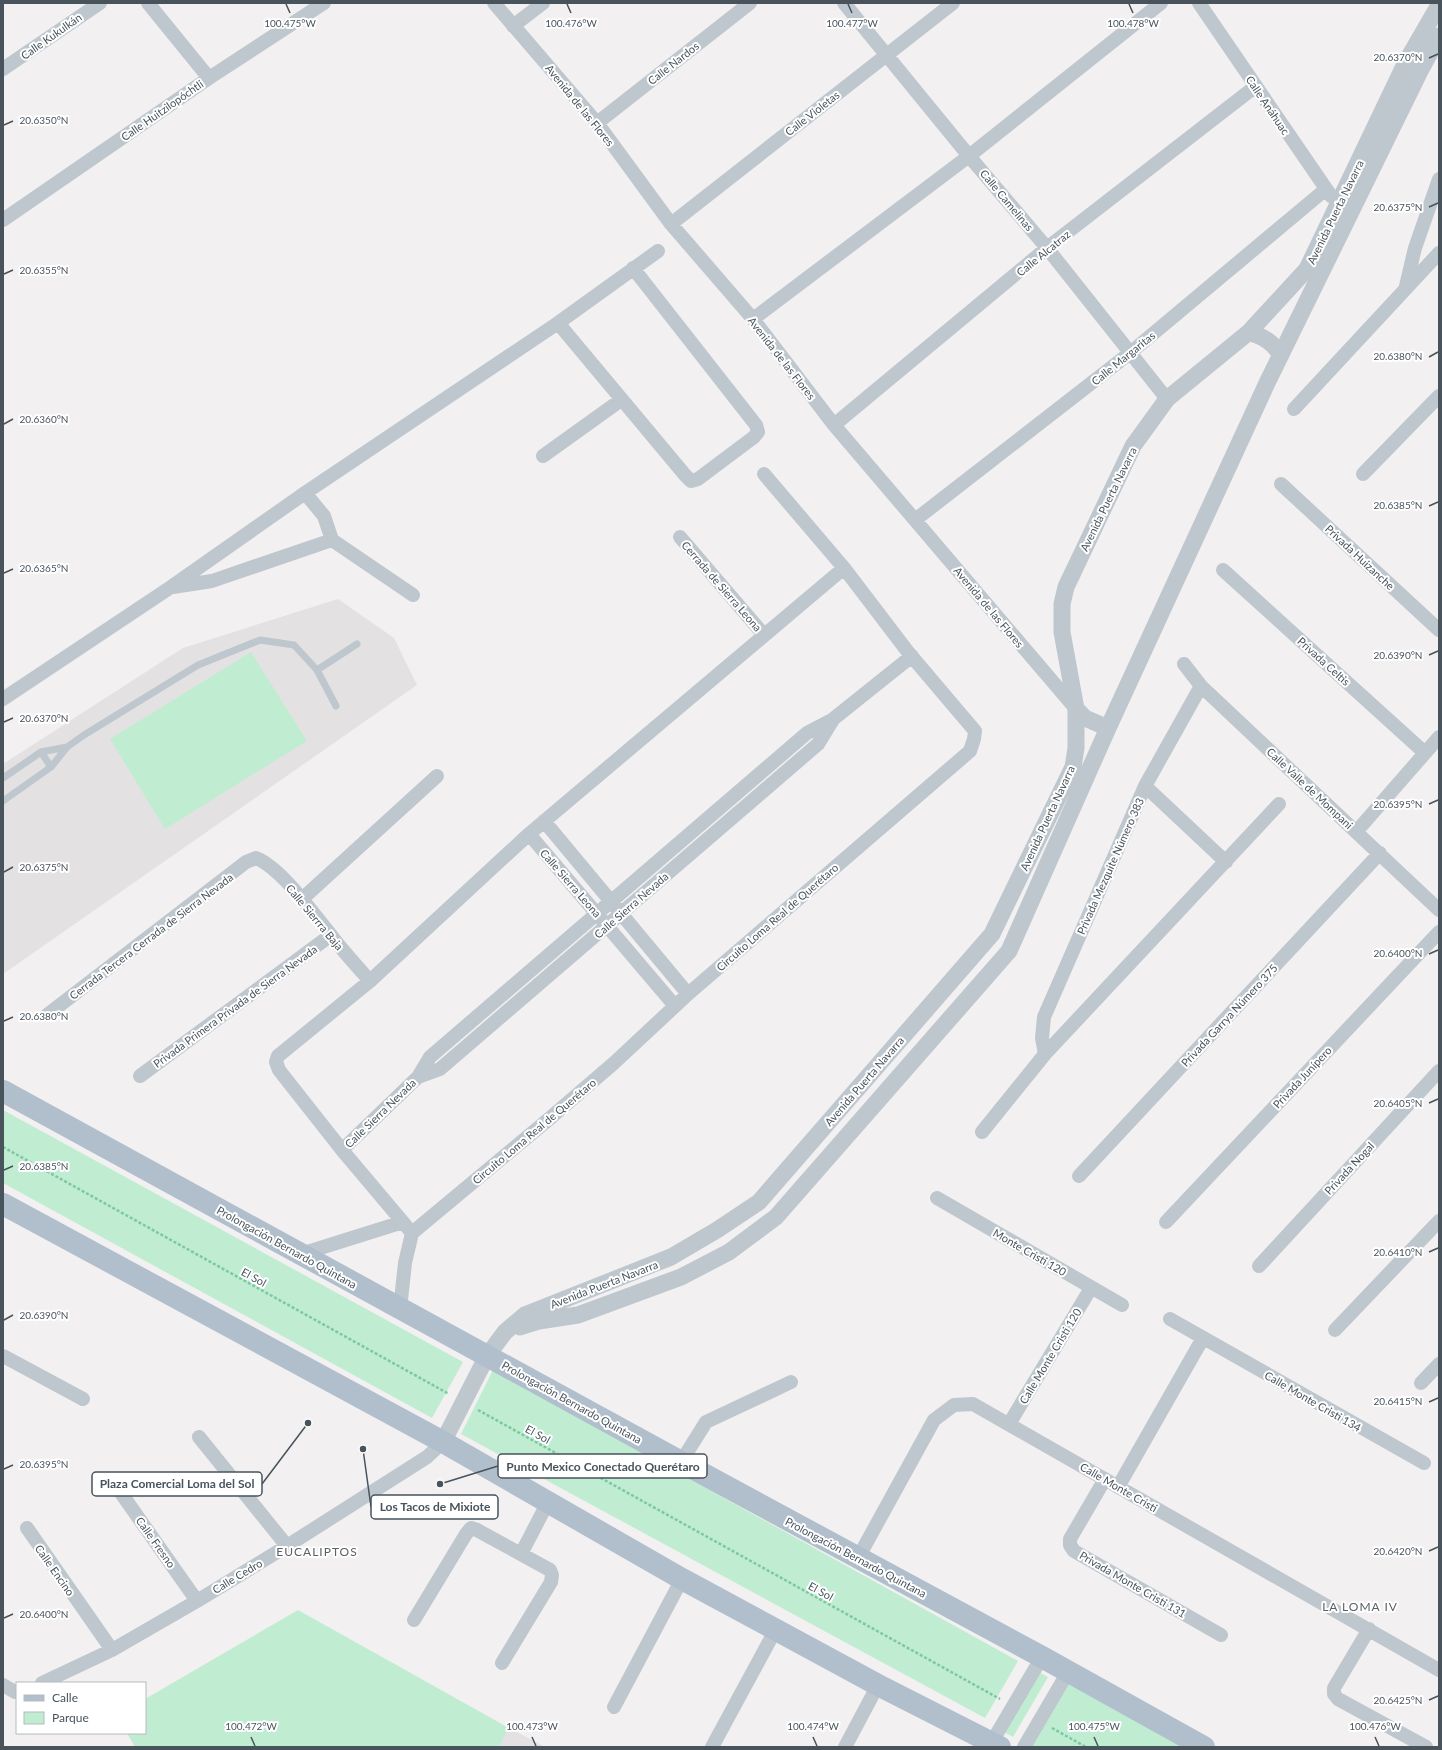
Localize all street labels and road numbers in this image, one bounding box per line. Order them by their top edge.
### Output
street label: Calle Kukulkán [18,10,84,62]
street label: Calle Nardos [645,39,701,87]
street label: Avenida de las Flores [543,62,617,149]
street label: Calle Anáhuac [1244,73,1292,137]
street label: Calle Huitzilopóchtli [119,77,206,143]
street label: Calle Violetas [782,88,842,138]
street label: Avenida Puerta Navarra [1304,158,1366,266]
street label: Calle Camelinas [978,167,1037,233]
street label: Calle Alcatraz [1014,227,1072,279]
street label: Avenida de las Flores [746,314,818,402]
street label: Calle Margaritas [1089,328,1158,388]
street label: Avenida Puerta Navarra [1077,445,1139,553]
street label: Privada Huizanche [1323,522,1397,592]
street label: Cerrada de Sierra Leona [679,538,765,634]
street label: Avenida de las Flores [951,564,1027,650]
street label: Privada Celtis [1295,634,1353,688]
street label: Calle Valle de Mompani [1264,745,1356,831]
street label: Avenida Puerta Navarra [1017,763,1077,873]
street label: Privada Mezquite Número 383 [1074,796,1146,936]
street label: Calle Sierra Leona [538,846,604,920]
street label: Circuito Loma Real de Querétaro [713,861,841,973]
street label: Calle Sierra Nevada [591,869,671,941]
street label: Cerrada Tercera Cerrada de Sierra Nevada [67,870,235,1002]
street label: Calle Sierrra Baja [284,881,346,953]
street label: Privada Primera Privada de Sierra Nevada [151,942,319,1070]
street label: Privada Garrya Número 375 [1178,961,1280,1069]
street label: Avenida Puerta Navarra [822,1034,906,1128]
street label: Privada Junípero [1270,1043,1334,1111]
street label: Circuito Loma Real de Querétaro [470,1075,598,1187]
street label: Calle Sierra Nevada [342,1076,418,1150]
street label: Privada Nogal [1321,1139,1377,1197]
street label: Prolongación Bernardo Quintana [215,1203,359,1291]
street label: Monte Cristi 120 [991,1226,1069,1279]
street label: Avenida Puerta Navarra [548,1257,660,1311]
street label: El Sol [239,1265,269,1289]
street label: Calle Monte Cristi 120 [1016,1305,1084,1406]
street label: Prolongación Bernardo Quintana [500,1358,644,1446]
street label: Calle Monte Cristi 134 [1263,1368,1364,1434]
street label: El Sol [523,1422,553,1446]
street label: Calle Monte Cristi [1078,1460,1160,1514]
street label: Calle Fresno [134,1514,178,1570]
street label: Prolongación Bernardo Quintana [783,1514,929,1600]
street label: Calle Encino [33,1542,77,1598]
street label: Privada Monte Cristi 131 [1077,1548,1189,1620]
street label: Calle Cedro [210,1556,264,1596]
street label: El Sol [806,1579,836,1603]

